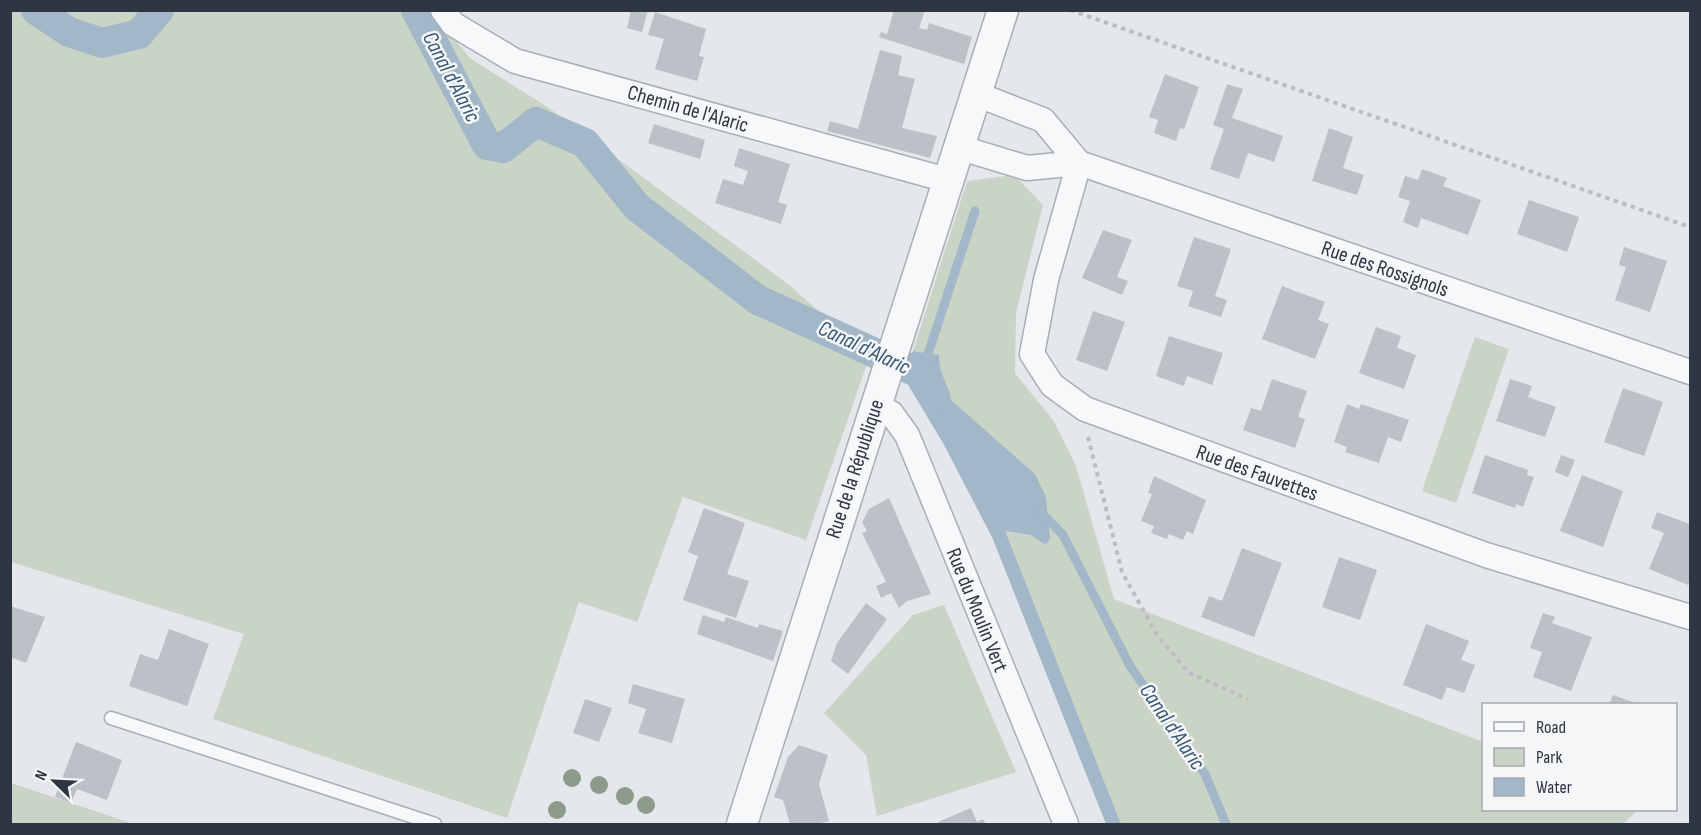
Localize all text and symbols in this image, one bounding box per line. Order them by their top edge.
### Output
water label: Canal d'Alaric [416,27,486,127]
street label: Chemin de l'Alaric [625,80,751,138]
street label: Rue des Rossignols [1318,236,1452,302]
water label: Canal d'Alaric [814,315,915,381]
street label: Rue de la République [821,396,889,542]
street label: Rue des Fauvettes [1193,439,1321,507]
street label: Rue du Moulin Vert [941,544,1013,676]
water label: Canal d'Alaric [1133,679,1211,776]
legend [1482,703,1677,811]
text: Road [1536,717,1566,738]
text: Park [1536,747,1562,768]
north arrow [24,751,84,811]
text: N [31,768,52,783]
text: Water [1536,777,1572,798]

